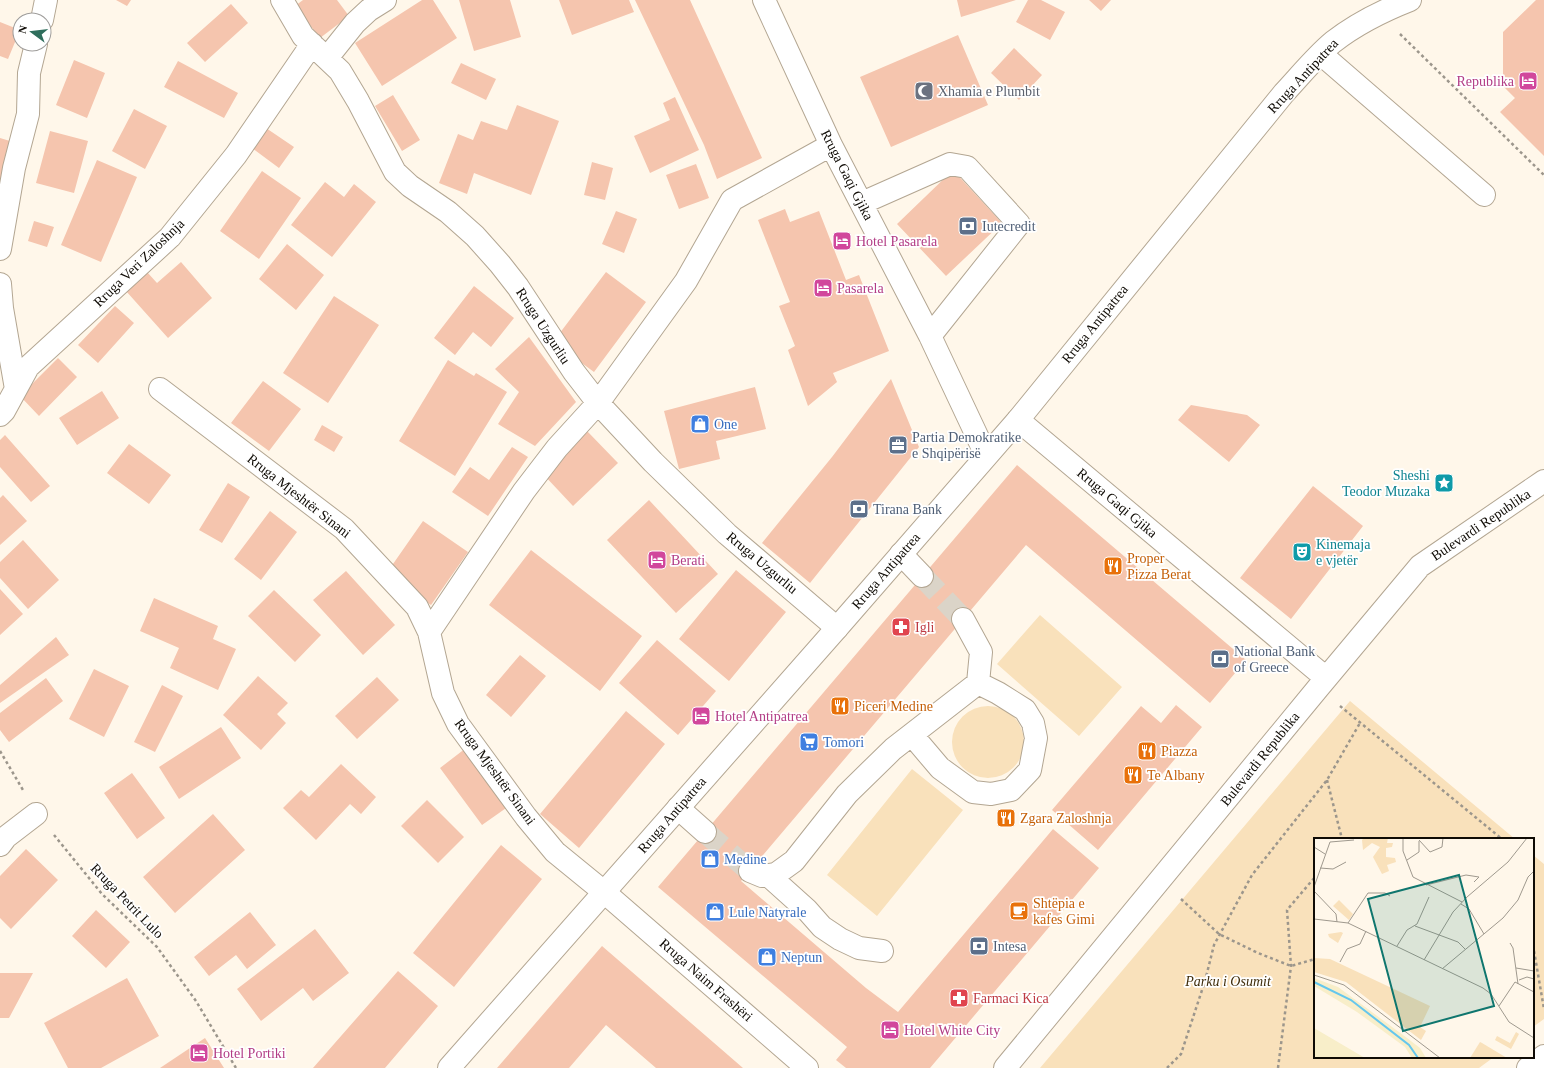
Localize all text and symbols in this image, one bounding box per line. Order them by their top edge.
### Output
north arrow [12,12,52,52]
text: N [16,24,29,35]
street label: Rruga Antipatrea [1265,35,1342,116]
hotel icon: Republika [1517,70,1539,92]
place label: Republika [1456,74,1515,89]
mosque icon: Xhamia e Plumbit [913,80,935,102]
place label: Xhamia e Plumbit [938,84,1040,99]
street label: Rruga Gaqi Gjika [818,127,877,223]
bank icon: Iutecredit [957,215,979,237]
street label: Rruga Veri Zaloshnja [91,216,188,310]
place label: Iutecredit [982,219,1036,234]
hotel icon: Hotel Pasarela [831,230,853,252]
place label: Hotel Pasarela [856,234,938,249]
hotel icon: Pasarela [812,277,834,299]
place label: Pasarela [837,281,884,296]
street label: Rruga Antipatrea [1059,281,1132,366]
street label: Rruga Uzgurliu [513,285,573,367]
shop icon: One [689,413,711,435]
place label: One [714,417,737,432]
place label: Partia Demokratike e Shqipërisë [912,430,1021,461]
office icon: Partia Demokratike e Shqipërisë [887,434,909,456]
street label: Rruga Mjeshtër Sinani [244,451,354,541]
street label: Rruga Gaqi Gjika [1074,465,1161,541]
place label: Sheshi Teodor Muzaka [1342,468,1431,499]
place icon: Sheshi Teodor Muzaka [1433,472,1455,494]
street label: Bulevardi Republika [1429,486,1534,564]
bank icon: Tirana Bank [848,498,870,520]
place label: Tirana Bank [873,502,942,517]
street label: Rruga Uzgurliu [724,529,800,597]
street label: Rruga Antipatrea [849,529,924,612]
place label: Kinemaja e vjetër [1316,537,1371,568]
theatre icon: Kinemaja e vjetër [1291,541,1313,563]
hotel icon: Berati [646,549,668,571]
place label: Proper Pizza Berat [1127,551,1191,582]
place label: Berati [671,553,705,568]
restaurant icon: Proper Pizza Berat [1102,555,1124,577]
pharmacy icon: Igli [890,616,912,638]
place label: Igli [915,620,935,635]
place label: National Bank of Greece [1234,644,1315,675]
bank icon: National Bank of Greece [1209,648,1231,670]
restaurant icon: Piceri Medine [829,695,851,717]
place label: Piceri Medine [854,699,933,714]
hotel icon: Hotel Antipatrea [690,705,712,727]
place label: Hotel Antipatrea [715,709,809,724]
street label: Bulevardi Republika [1218,709,1303,809]
street label: Rruga Mjeshtër Sinani [452,716,538,828]
supermarket icon: Tomori [798,731,820,753]
place label: Tomori [823,735,864,750]
restaurant icon: Piazza [1136,740,1158,762]
place label: Piazza [1161,744,1198,759]
restaurant icon: Te Albany [1122,764,1144,786]
place label: Te Albany [1147,768,1205,783]
street label: Rruga Antipatrea [635,773,710,856]
restaurant icon: Zgara Zaloshnja [995,807,1017,829]
place label: Zgara Zaloshnja [1020,811,1112,826]
inset map [1314,838,1534,1058]
shop icon: Medine [699,848,721,870]
place label: Medine [724,852,767,867]
street label: Rruga Petrit Lulo [88,861,166,941]
place label: Shtëpia e kafes Gimi [1033,896,1095,927]
cafe icon: Shtëpia e kafes Gimi [1008,900,1030,922]
shop icon: Lule Natyrale [704,901,726,923]
place label: Lule Natyrale [729,905,806,920]
bank icon: Intesa [968,935,990,957]
street label: Rruga Naim Frashëri [656,936,756,1025]
place label: Intesa [993,939,1027,954]
shop icon: Neptun [756,946,778,968]
place label: Neptun [781,950,822,965]
park label: Parku i Osumit [1184,974,1272,989]
pharmacy icon: Farmaci Kica [948,987,970,1009]
place label: Farmaci Kica [973,991,1050,1006]
hotel icon: Hotel White City [879,1019,901,1041]
place label: Hotel White City [904,1023,1000,1038]
hotel icon: Hotel Portiki [188,1042,210,1064]
place label: Hotel Portiki [213,1046,286,1061]

